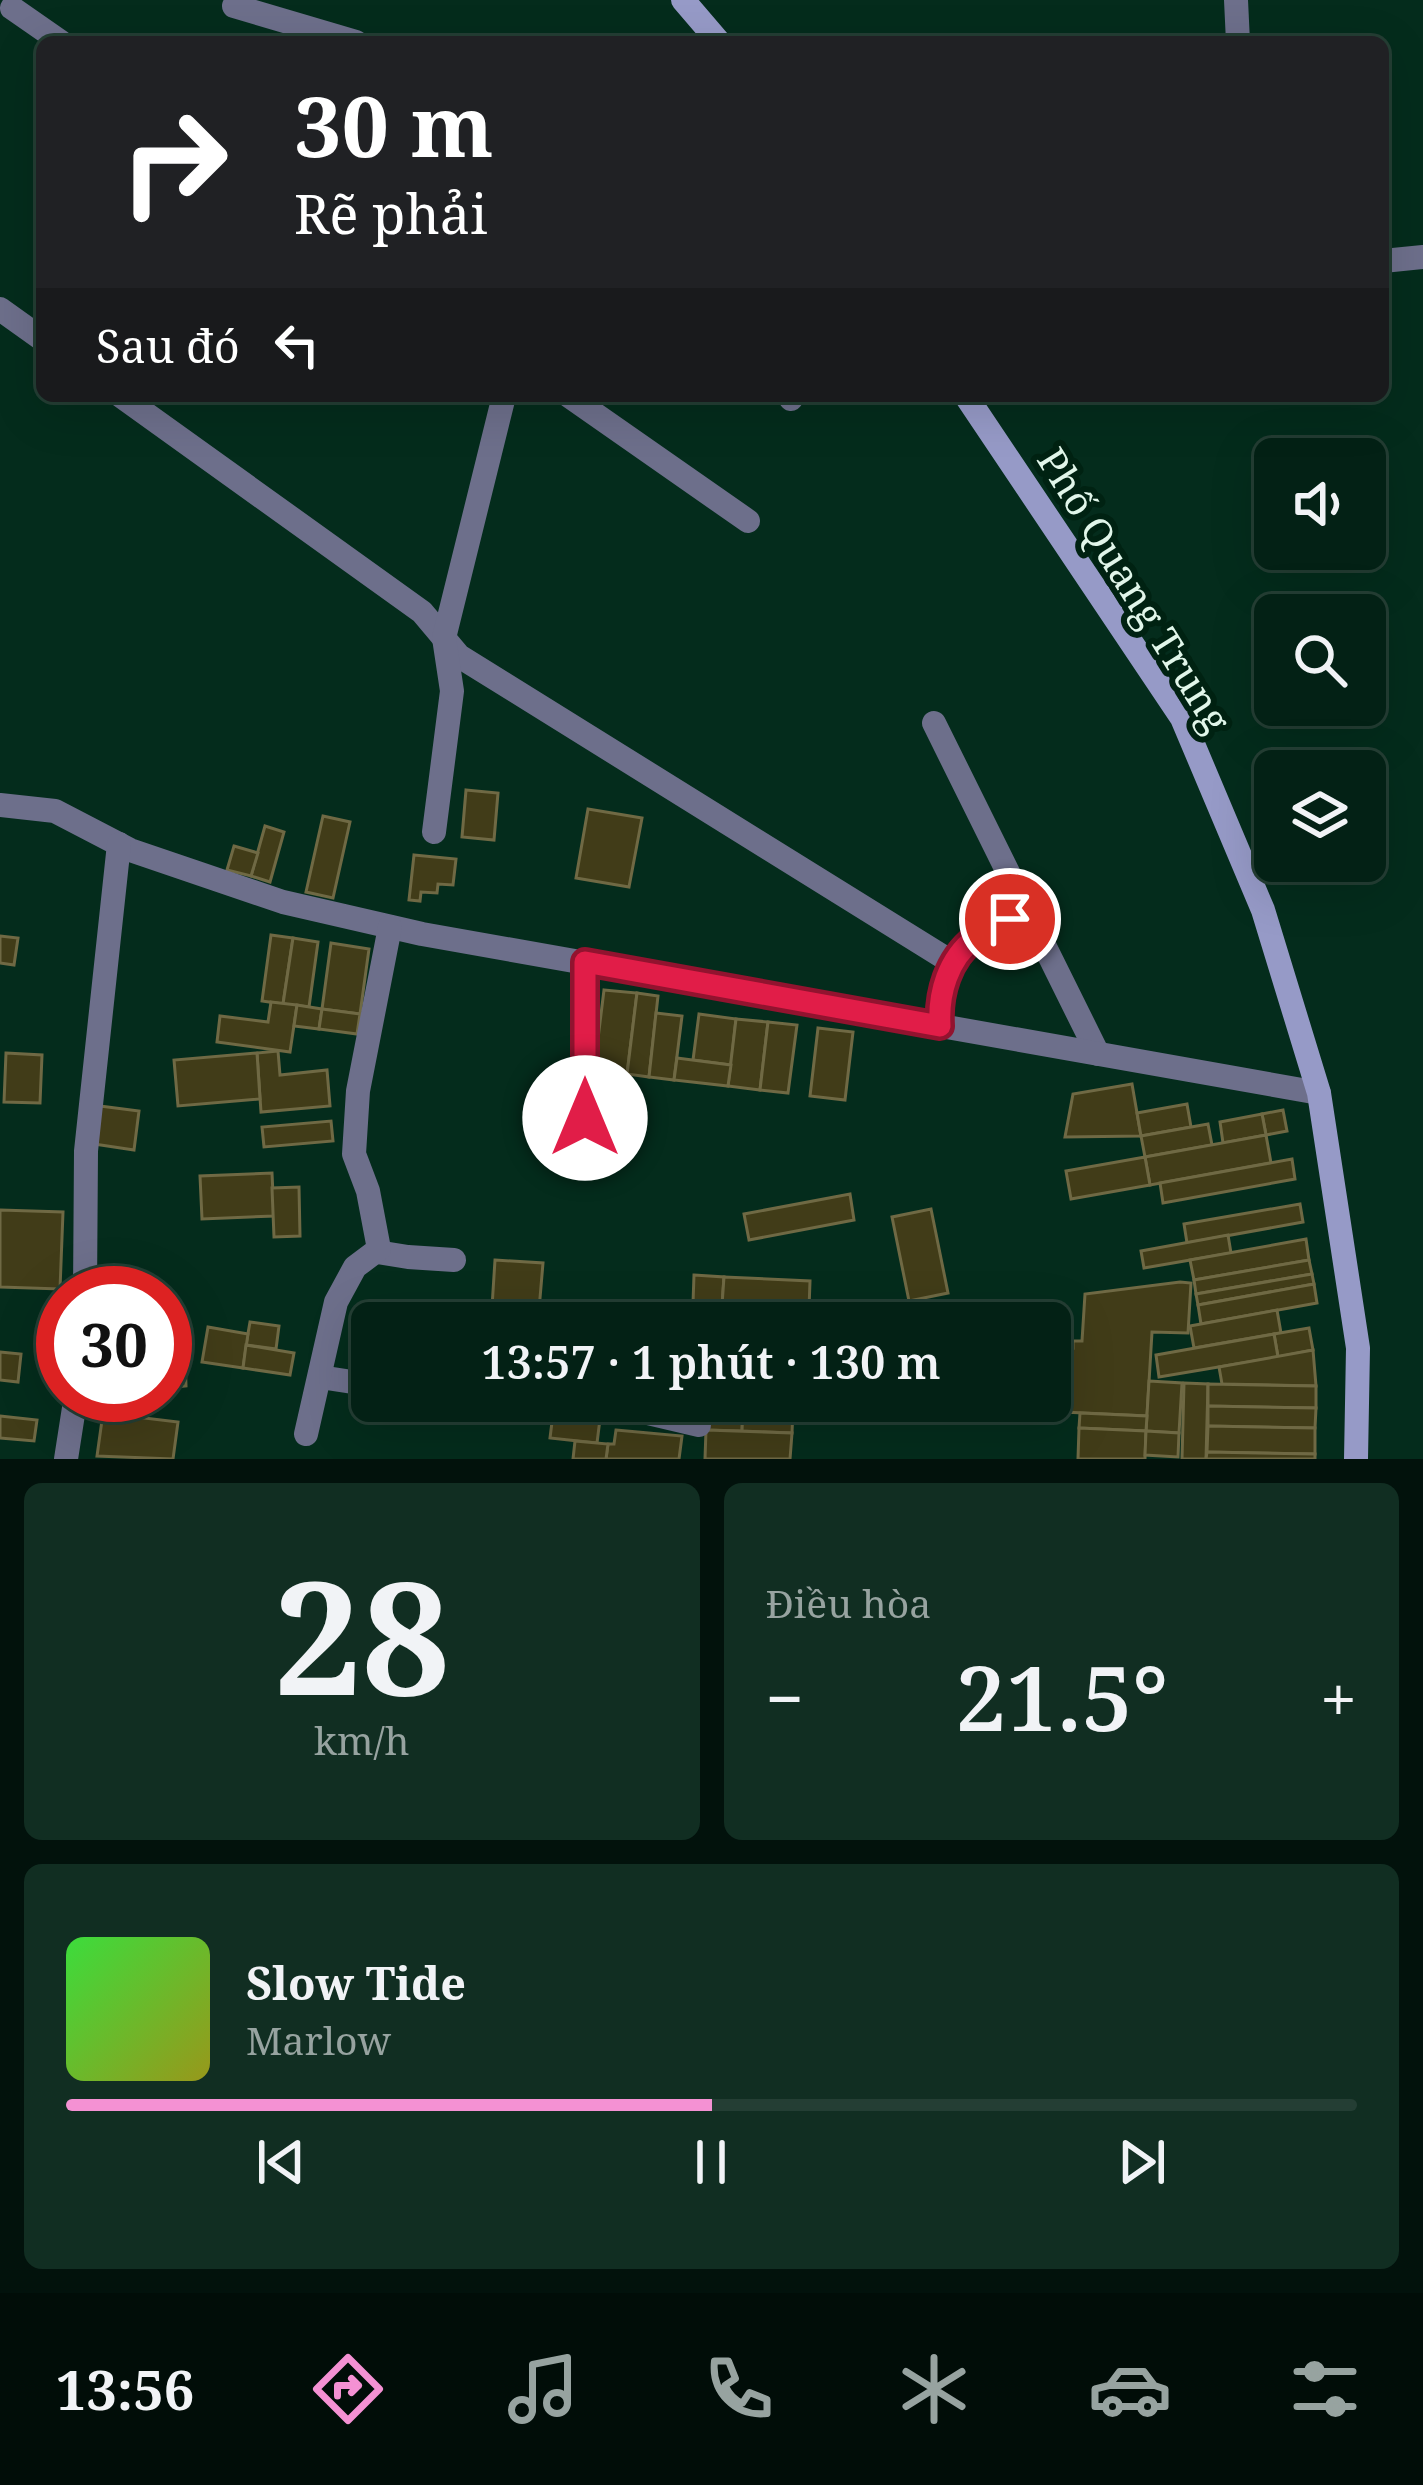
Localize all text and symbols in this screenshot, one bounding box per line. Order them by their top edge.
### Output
text: 30 m [294,67,494,182]
icon: right [96,84,252,240]
text: Rẽ phải [294,176,487,250]
icon: left [264,312,330,378]
text: Sau đó [96,315,240,376]
street label: Phố Quang Trung [1026,437,1244,742]
map controls [1254,438,1386,882]
button: sound [1254,438,1386,570]
button: search [1254,594,1386,726]
button: layers [1254,750,1386,882]
pin [959,868,1061,970]
icon: arrive [977,886,1043,952]
position arrow [522,1055,648,1181]
speed limit sign: 30 [36,1266,192,1422]
text: 13:57 · 1 phút · 130 m [481,1331,941,1392]
text: 28 [274,1528,450,1741]
text: Điều hòa [766,1576,931,1629]
text: 21.5° [955,1635,1168,1757]
text: − [766,1652,804,1742]
text: + [1320,1652,1357,1742]
text: km/h [314,1713,410,1766]
text: Slow Tide [246,1952,466,2013]
text: Marlow [246,2013,391,2066]
icon: previous [248,2129,314,2195]
icon: pause [678,2129,744,2195]
icon: next [1109,2129,1175,2195]
icon: directions [306,2347,390,2431]
icon: music [501,2347,585,2431]
icon: phone [697,2347,781,2431]
icon: climate [892,2347,976,2431]
icon: car [1088,2347,1172,2431]
icon: filters [1283,2347,1367,2431]
text: 13:56 [56,2352,194,2426]

